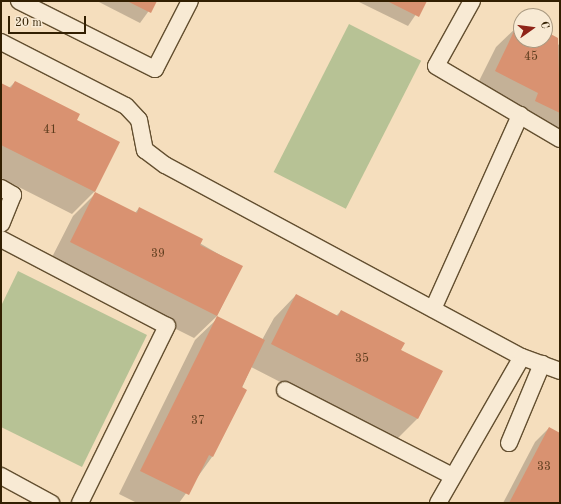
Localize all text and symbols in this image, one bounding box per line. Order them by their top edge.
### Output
scale bar [10,8,88,34]
north arrow [513,8,553,48]
text: 20 m [15,17,42,29]
text: С [538,20,550,30]
house number: 45 [524,51,538,65]
house number: 41 [43,124,57,138]
house number: 39 [151,248,165,262]
house number: 35 [355,353,369,367]
house number: 37 [191,415,205,429]
house number: 33 [537,461,551,475]

